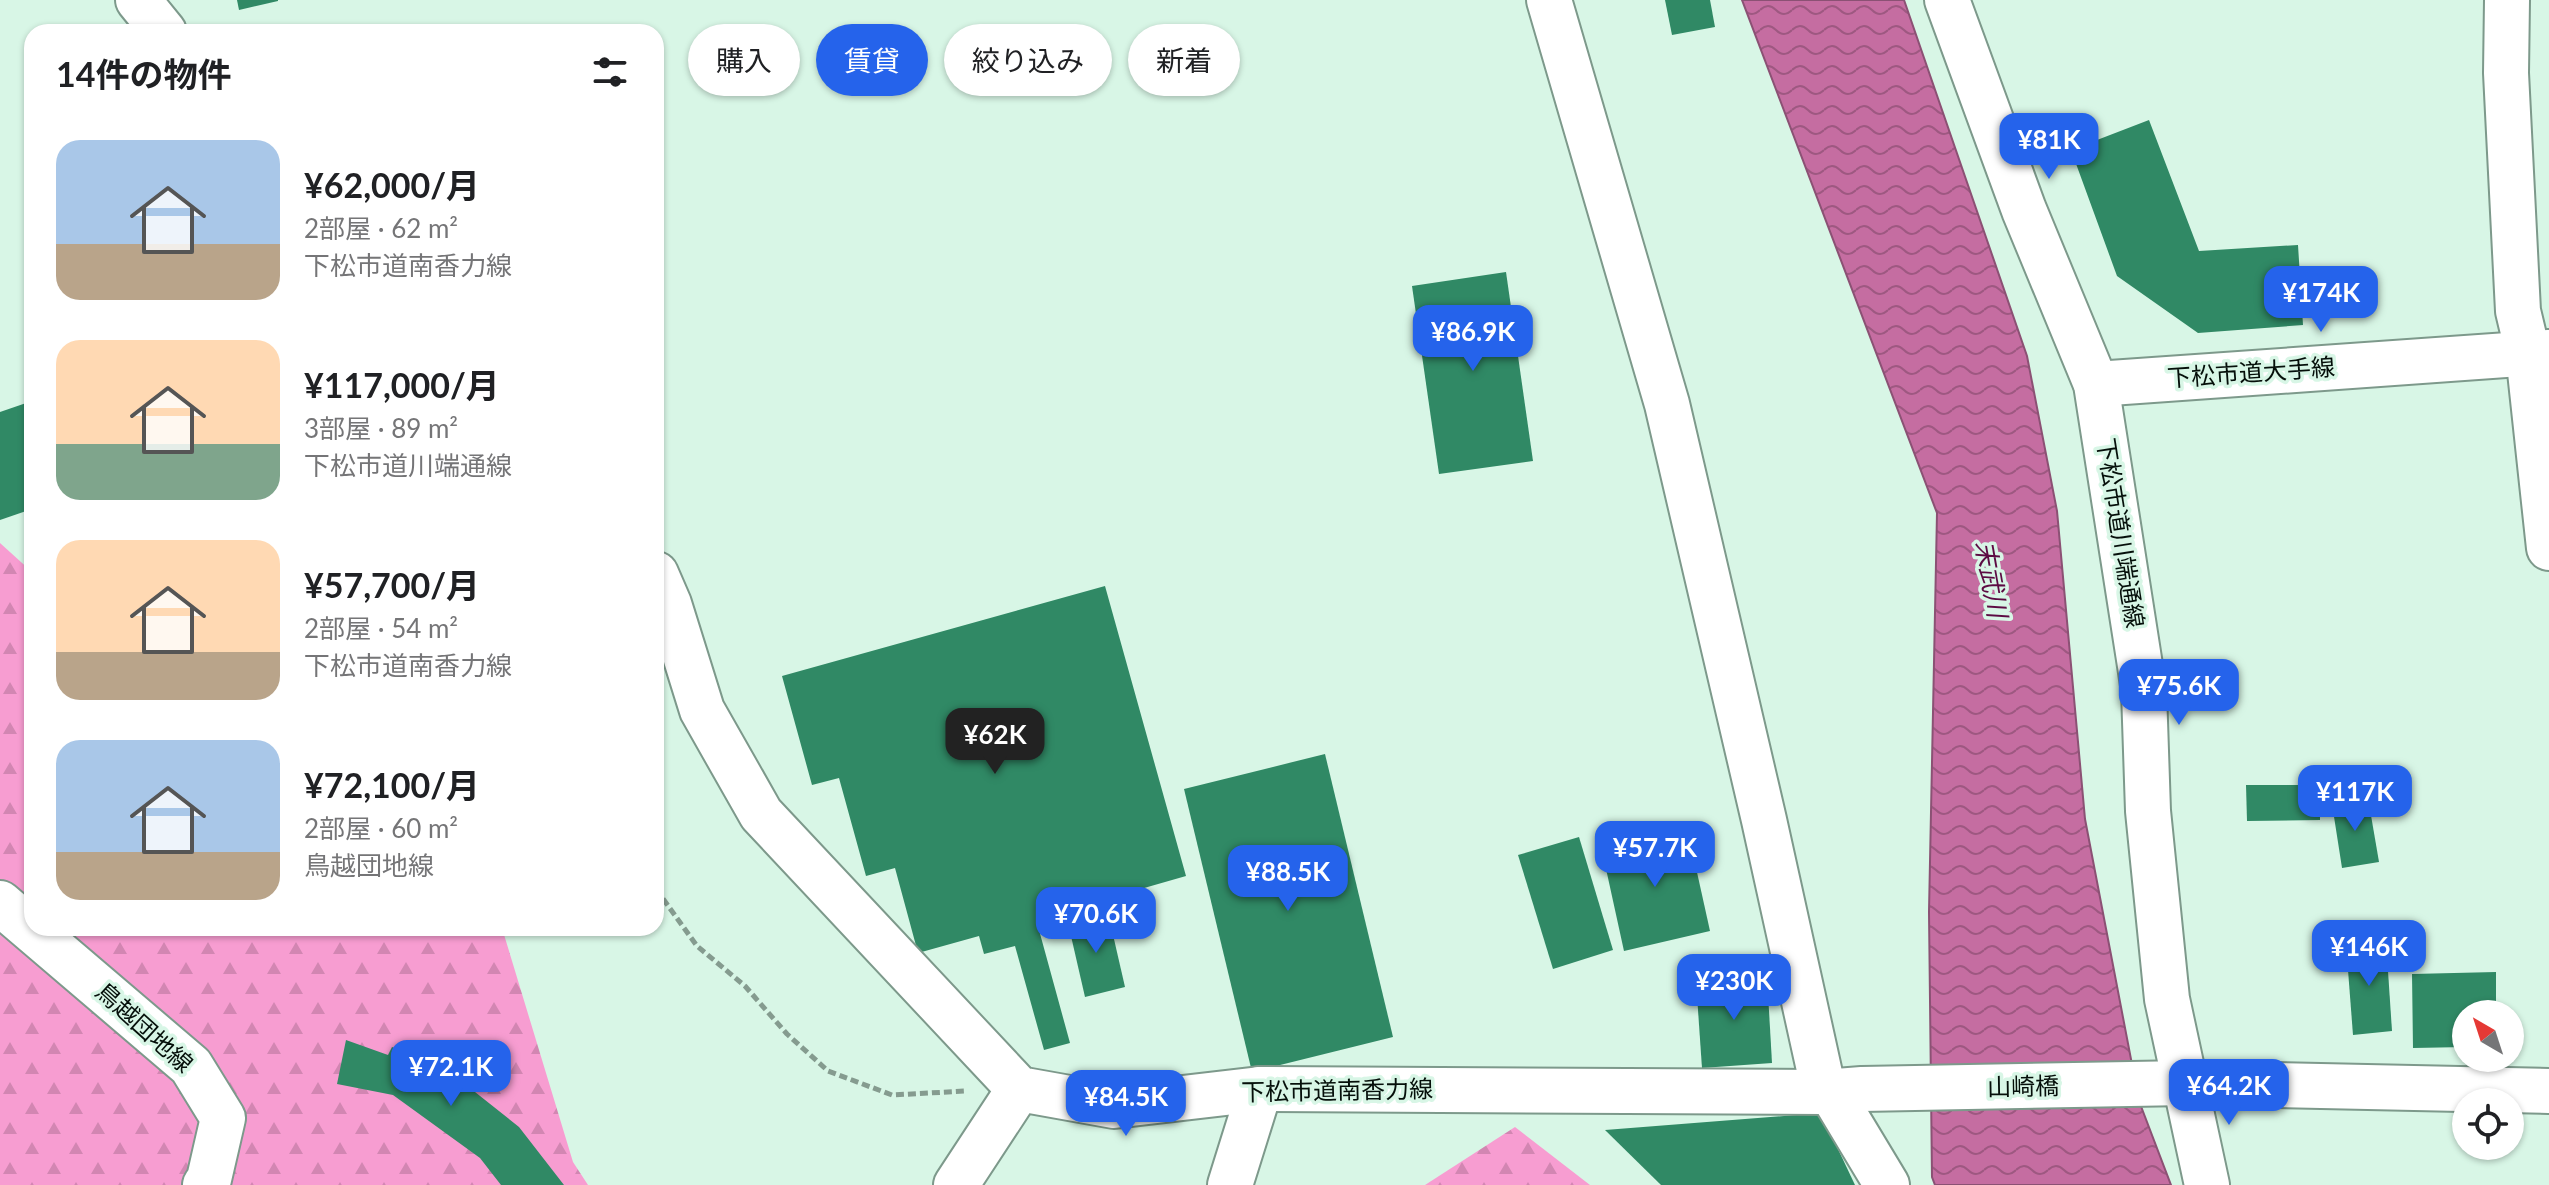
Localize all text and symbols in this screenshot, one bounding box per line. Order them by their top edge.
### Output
chip: 購入 [688,24,800,96]
chip: 賃貸 [816,24,928,96]
chip: 絞り込み [944,24,1112,96]
chip: 新着 [1128,24,1240,96]
icon: filters [588,50,632,94]
text: 14件の物件 [56,53,231,94]
pin: ¥81K [2002,113,2096,181]
text: ¥81K [2017,123,2081,155]
text: ¥62,000/月 [304,164,480,205]
icon: home [120,172,216,268]
text: 2部屋 · 62 m² [304,212,458,244]
text: 下松市道南香力線 [304,249,512,281]
pin: ¥174K [2265,266,2377,334]
text: ¥174K [2282,276,2360,308]
pin: ¥86.9K [1408,305,1538,373]
text: ¥86.9K [1431,315,1515,347]
street label: 下松市道大手線 [2166,351,2336,392]
text: ¥117,000/月 [304,364,500,405]
icon: home [120,372,216,468]
text: 3部屋 · 89 m² [304,412,458,444]
street label: 下松市道川端通線 [2092,436,2151,630]
text: 下松市道川端通線 [304,449,512,481]
water label: 末武川 [1969,538,2015,623]
text: ¥57,700/月 [304,564,480,605]
icon: home [120,572,216,668]
text: 2部屋 · 54 m² [304,612,458,644]
text: 下松市道南香力線 [304,649,512,681]
pin: ¥75.6K [2114,659,2244,727]
text: ¥75.6K [2137,669,2221,701]
pin: ¥62K [948,708,1042,776]
text: ¥62K [963,718,1027,750]
text: ¥72,100/月 [304,764,480,805]
pin: ¥117K [2299,765,2411,833]
icon: home [120,772,216,868]
text: ¥117K [2316,775,2394,807]
text: 2部屋 · 60 m² [304,812,458,844]
pin: ¥57.7K [1590,821,1720,889]
text: ¥57.7K [1613,831,1697,863]
pin: ¥88.5K [1223,845,1353,913]
text: 鳥越団地線 [304,849,434,881]
text: ¥88.5K [1246,855,1330,887]
pin: ¥70.6K [1031,887,1161,955]
text: ¥70.6K [1054,897,1138,929]
pin: ¥146K [2313,920,2425,988]
text: ¥146K [2330,930,2408,962]
pin: ¥230K [1678,954,1790,1022]
text: ¥230K [1695,964,1773,996]
street label: 鳥越団地線 [91,976,199,1078]
north arrow [2452,1000,2524,1072]
map controls [2452,1000,2524,1160]
pin: ¥72.1K [386,1040,516,1108]
text: ¥72.1K [409,1050,493,1082]
pin: ¥64.2K [2164,1059,2294,1127]
text: ¥64.2K [2187,1069,2271,1101]
pin: ¥84.5K [1061,1070,1191,1138]
street label: 山崎橋 [1987,1070,2059,1101]
street label: 下松市道南香力線 [1241,1073,1433,1106]
text: ¥84.5K [1084,1080,1168,1112]
button: locate [2452,1088,2524,1160]

